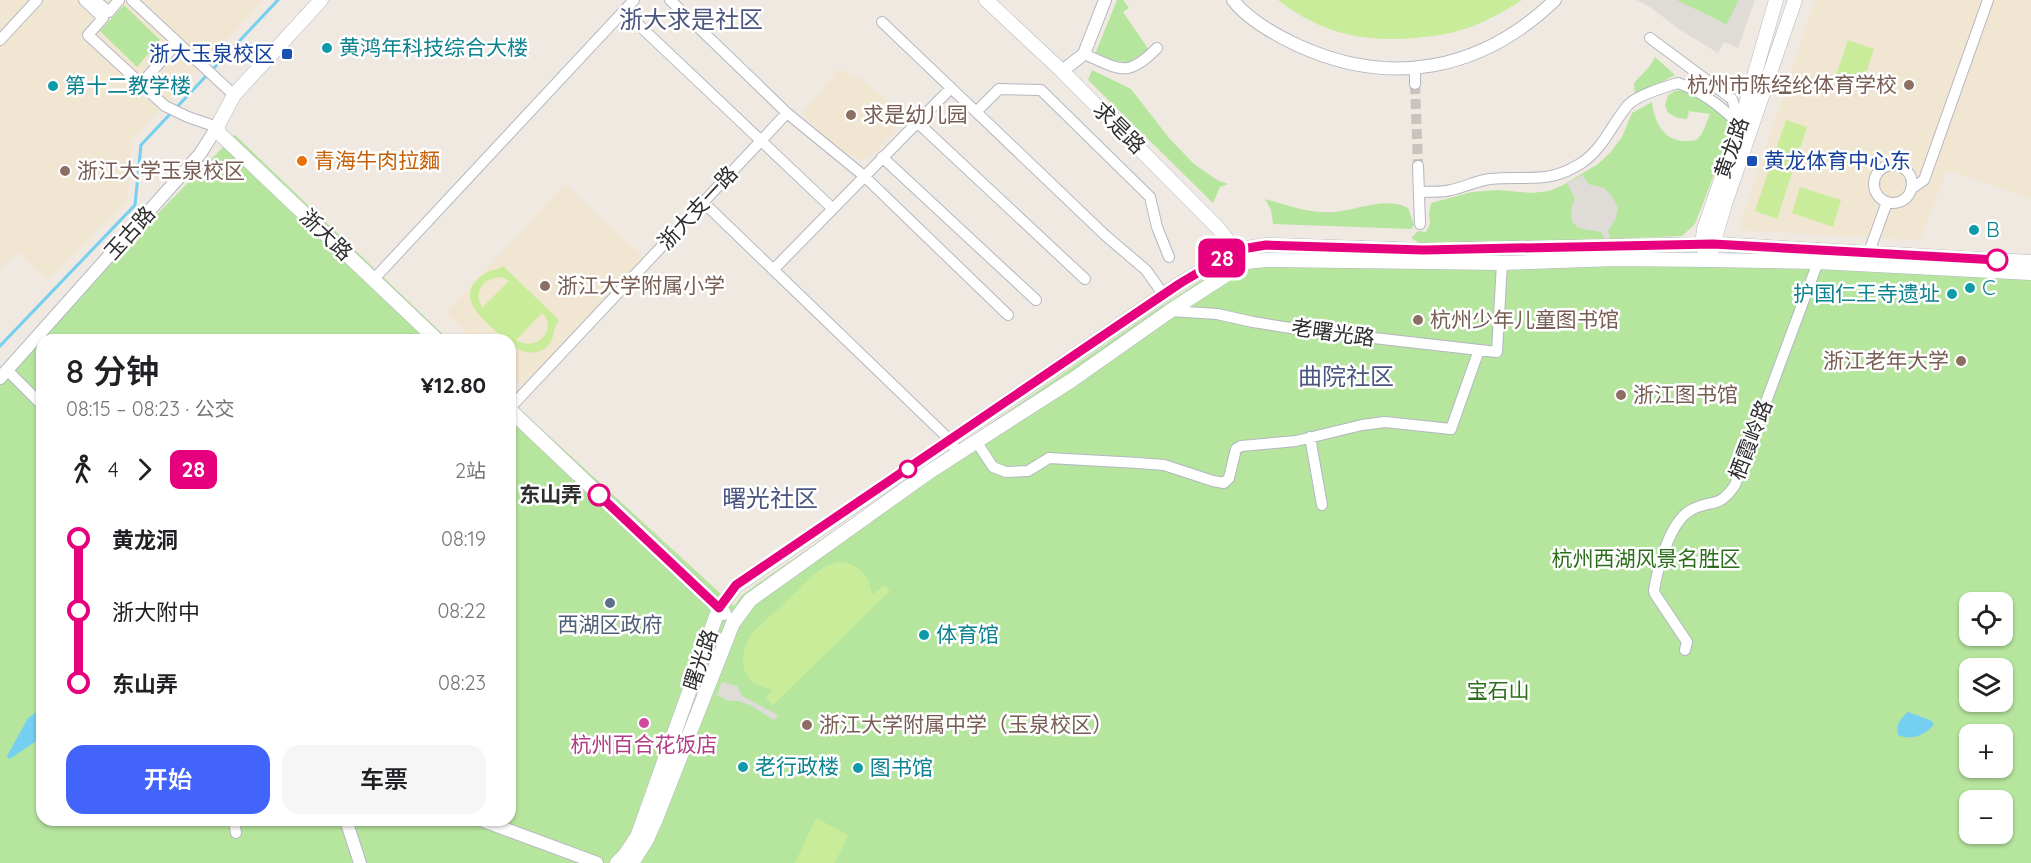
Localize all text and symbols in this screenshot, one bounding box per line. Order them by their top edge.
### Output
district label: 浙大求是社区 [619,4,763,34]
place label: 黄鸿年科技综合大楼 [339,34,528,60]
place label: 浙大玉泉校区 [149,40,275,66]
marker: 黄鸿年科技综合大楼 [320,41,334,55]
marker: 浙大玉泉校区 [280,47,294,61]
place label: 杭州市陈经纶体育学校 [1687,71,1897,97]
place label: 第十二教学楼 [65,72,191,98]
marker: 杭州市陈经纶体育学校 [1902,78,1916,92]
marker: 第十二教学楼 [46,79,60,93]
street label: 求是路 [1088,96,1151,159]
place label: 求是幼儿园 [863,101,968,127]
marker: 求是幼儿园 [844,108,858,122]
street label: 黄龙路 [1709,114,1754,182]
place label: 青海牛肉拉麵 [314,147,440,173]
place label: 黄龙体育中心东 [1764,147,1911,173]
marker: 青海牛肉拉麵 [295,154,309,168]
marker: 黄龙体育中心东 [1745,154,1759,168]
place label: 浙江大学玉泉校区 [77,157,245,183]
street label: 浙大支一路 [652,160,743,255]
marker: 浙江大学玉泉校区 [58,164,72,178]
street label: 玉古路 [99,200,160,264]
street label: 浙大路 [295,203,358,266]
place label: B [1986,216,2000,242]
marker: B [1967,223,1981,237]
line badge: 28 [1195,238,1249,278]
text: 28 [1210,245,1234,271]
unlabelled marker [1986,249,2008,271]
place label: 浙江大学附属小学 [557,272,725,298]
place label: C [1982,274,1996,300]
marker: 浙江大学附属小学 [538,279,552,293]
place label: 护国仁王寺遗址 [1793,280,1940,306]
marker: C [1963,281,1977,295]
marker: 护国仁王寺遗址 [1945,287,1959,301]
place label: 杭州少年儿童图书馆 [1430,306,1619,332]
street label: 老曙光路 [1290,313,1377,351]
marker: 杭州少年儿童图书馆 [1411,313,1425,327]
place label: 浙江老年大学 [1823,347,1949,373]
text: 8 分钟 [66,350,159,391]
marker: 浙江老年大学 [1954,354,1968,368]
district label: 曲院社区 [1298,361,1394,391]
text: ¥12.80 [421,371,486,399]
place label: 浙江图书馆 [1633,381,1738,407]
marker: 浙江图书馆 [1614,388,1628,402]
text: 08:15 – 08:23 · 公交 [66,396,235,421]
street label: 栖霞岭路 [1723,396,1777,484]
icon: walk [66,453,99,486]
icon: forward [128,453,161,486]
text: 28 [182,456,205,482]
text: 4 [108,457,119,482]
text: 2站 [455,458,486,483]
unlabelled marker [899,460,917,478]
place label: 东山弄 [519,481,582,507]
district label: 曙光社区 [722,483,818,513]
marker: 东山弄 [588,484,610,506]
text: 黄龙洞 [112,526,178,554]
text: 08:19 [441,526,486,551]
park label: 杭州西湖风景名胜区 [1552,545,1741,571]
map controls [1959,592,2013,844]
button: locate [1959,592,2013,646]
marker: 西湖区政府 [603,596,617,610]
text: 浙大附中 [112,598,200,626]
text: 08:22 [437,598,486,623]
place label: 西湖区政府 [558,611,663,637]
place label: 体育馆 [936,621,999,647]
street label: 曙光路 [678,626,723,694]
marker: 体育馆 [917,628,931,642]
button: layers [1959,658,2013,712]
text: 东山弄 [112,670,178,698]
text: 08:23 [438,670,486,695]
park label: 宝石山 [1467,677,1530,703]
place label: 浙江大学附属中学（玉泉校区） [819,711,1113,737]
marker: 杭州百合花饭店 [637,716,651,730]
marker: 浙江大学附属中学（玉泉校区） [800,718,814,732]
button: + [1959,724,2013,778]
place label: 杭州百合花饭店 [571,731,718,757]
button: 开始 [66,745,270,814]
button: 车票 [282,745,486,814]
place label: 老行政楼 [755,753,839,779]
place label: 图书馆 [870,754,933,780]
marker: 老行政楼 [736,760,750,774]
marker: 图书馆 [851,761,865,775]
button: − [1959,790,2013,844]

